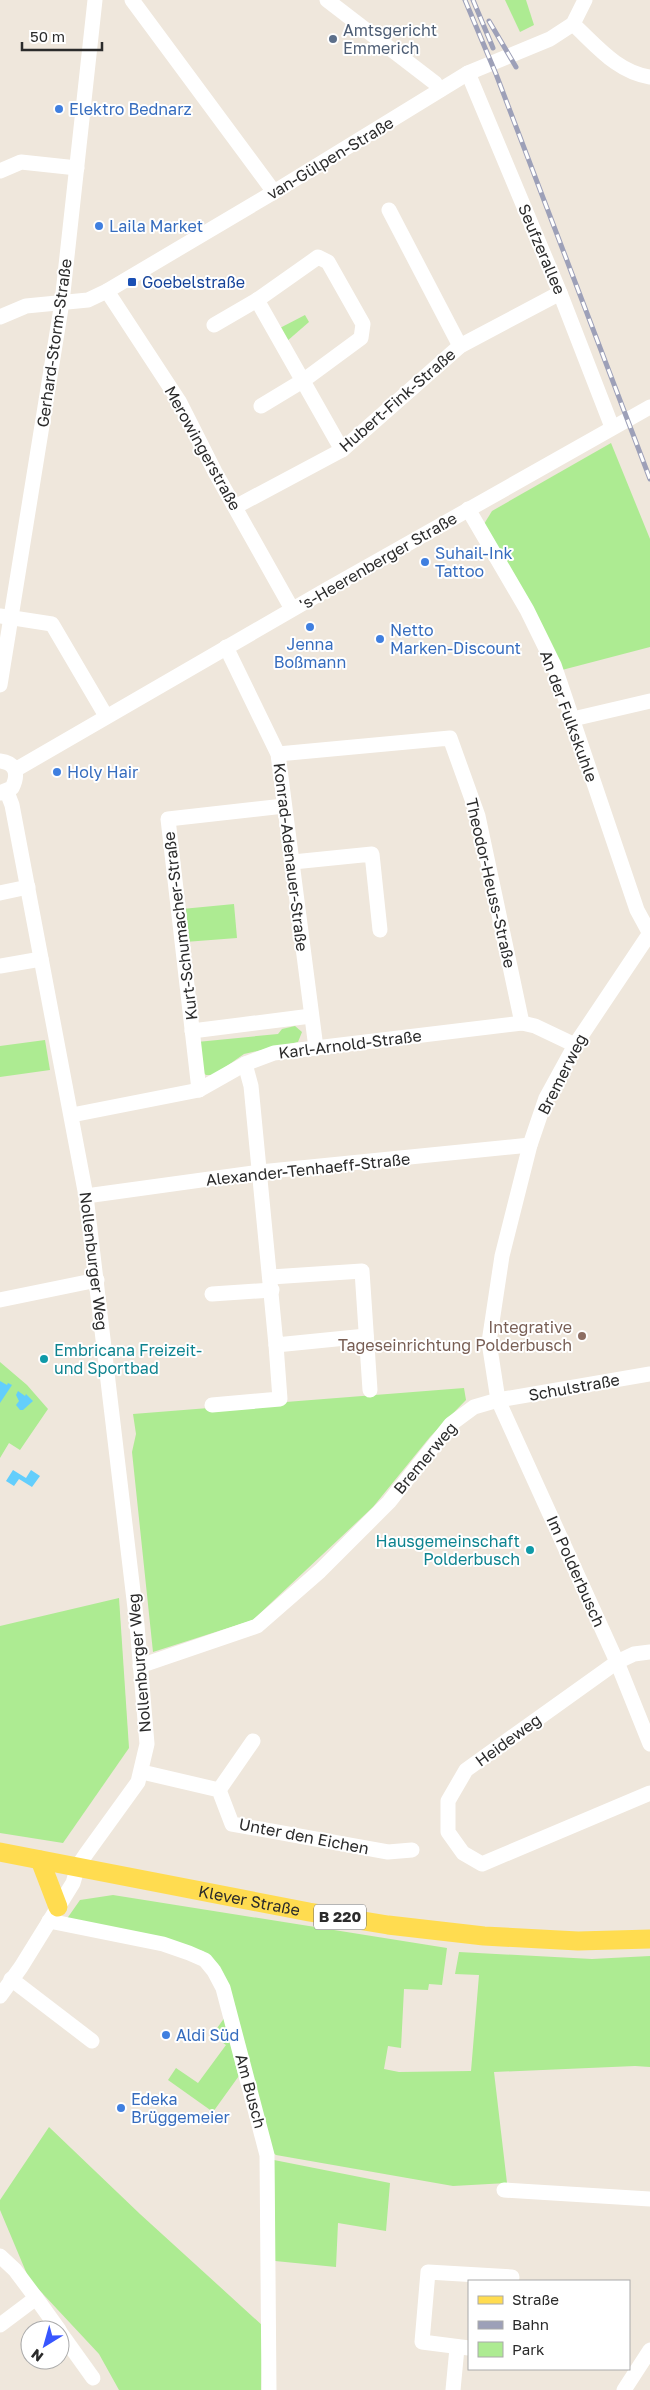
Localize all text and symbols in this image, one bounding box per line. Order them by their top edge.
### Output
scale bar [22,20,102,52]
place label: Amtsgericht Emmerich [343,20,437,58]
text: 50 m [30,27,65,45]
marker: Amtsgericht Emmerich [327,33,339,45]
place label: Elektro Bednarz [69,99,192,119]
marker: Elektro Bednarz [53,103,65,115]
street label: van-Gülpen-Straße [263,112,397,204]
street label: Seufzerallee [514,201,570,297]
place label: Laila Market [109,216,203,236]
marker: Laila Market [93,220,105,232]
street label: Gerhard-Storm-Straße [32,257,76,429]
place label: Goebelstraße [142,272,245,292]
marker: Goebelstraße [126,276,138,288]
street label: Hubert-Fink-Straße [335,344,459,456]
street label: Merowingerstraße [160,382,246,514]
street label: 's-Heerenberger Straße [296,508,460,614]
place label: Suhail-Ink Tattoo [435,543,513,581]
marker: Suhail-Ink Tattoo [419,556,431,568]
place label: Netto Marken-Discount [390,620,521,658]
marker: Jenna Boßmann [304,621,316,633]
marker: Netto Marken-Discount [374,633,386,645]
place label: Jenna Boßmann [274,634,346,672]
street label: An der Fulkskuhle [536,647,602,785]
street label: Konrad-Adenauer-Straße [269,761,313,953]
place label: Holy Hair [67,762,138,782]
marker: Holy Hair [51,766,63,778]
street label: Theodor-Heuss-Straße [462,796,520,970]
street label: Kurt-Schumacher-Straße [158,830,202,1022]
street label: Karl-Arnold-Straße [277,1025,423,1063]
street label: Bremerweg [533,1030,591,1118]
street label: Alexander-Tenhaeff-Straße [205,1148,411,1190]
street label: Nollenburger Weg [76,1190,112,1332]
place label: Integrative Tageseinrichtung Polderbusch [338,1317,572,1355]
marker: Integrative Tageseinrichtung Polderbusch [576,1330,588,1342]
place label: Embricana Freizeit- und Sportbad [54,1340,202,1378]
marker: Embricana Freizeit- und Sportbad [38,1353,50,1365]
street label: Schulstraße [527,1369,621,1405]
street label: Bremerweg [389,1418,461,1498]
street label: Im Polderbusch [542,1512,610,1630]
place label: Hausgemeinschaft Polderbusch [375,1531,520,1569]
marker: Hausgemeinschaft Polderbusch [524,1544,536,1556]
street label: Nollenburger Weg [123,1593,155,1733]
street label: Heideweg [471,1709,545,1771]
street label: Unter den Eichen [237,1814,371,1858]
street label: Klever Straße [197,1881,302,1920]
road number: B 220 [314,1904,366,1930]
place label: Aldi Süd [176,2025,239,2045]
marker: Aldi Süd [160,2029,172,2041]
street label: Am Busch [231,2052,271,2130]
place label: Edeka Brüggemeier [131,2089,230,2127]
marker: Edeka Brüggemeier [115,2102,127,2114]
legend [468,2280,630,2370]
text: Straße [512,2290,559,2308]
text: Bahn [512,2315,549,2333]
north arrow [20,2320,70,2370]
text: Park [512,2340,545,2358]
text: N [28,2346,46,2366]

